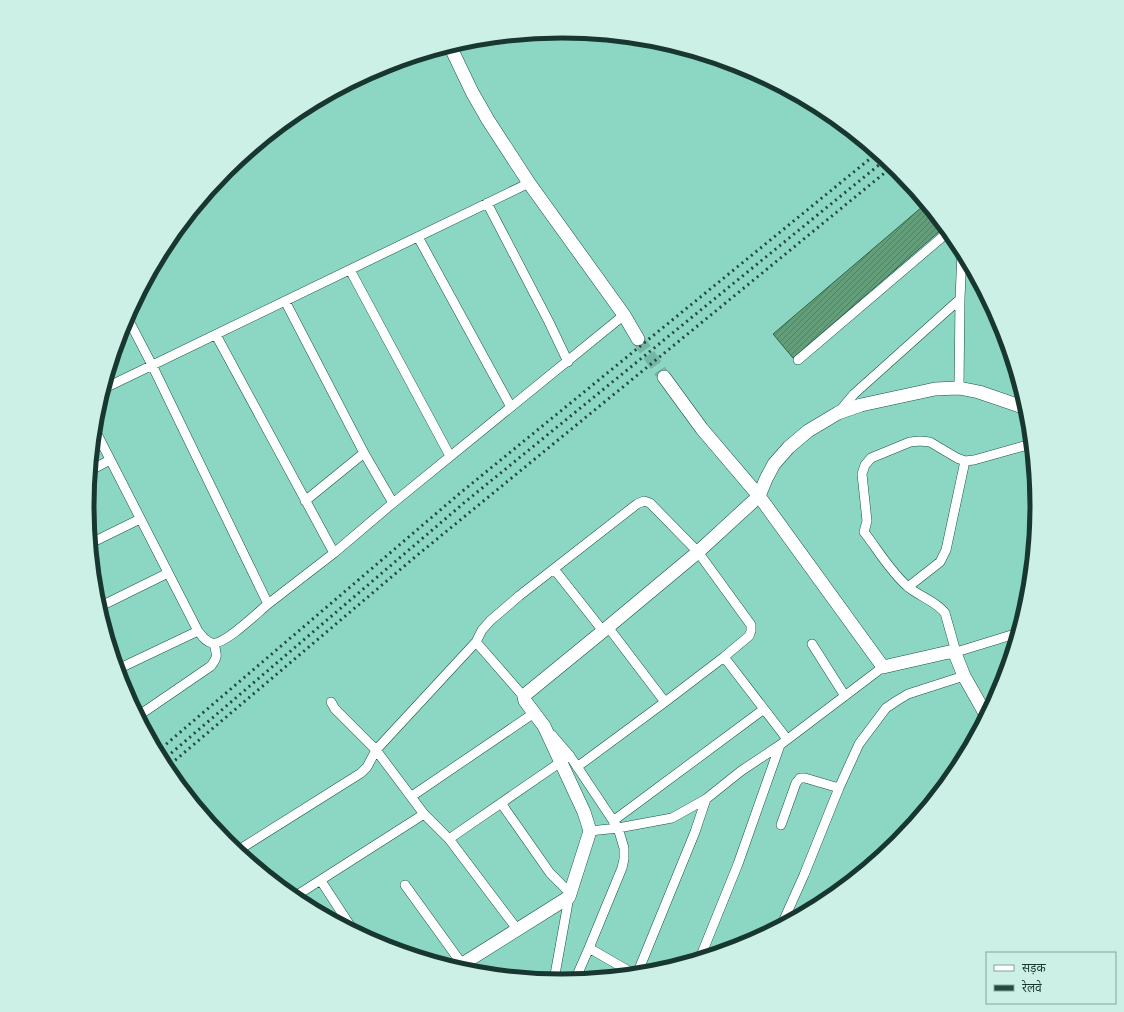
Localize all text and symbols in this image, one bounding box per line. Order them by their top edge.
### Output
legend [986,952,1116,1004]
text: सड़क [1022,961,1047,975]
text: रेलवे [1022,980,1042,995]

